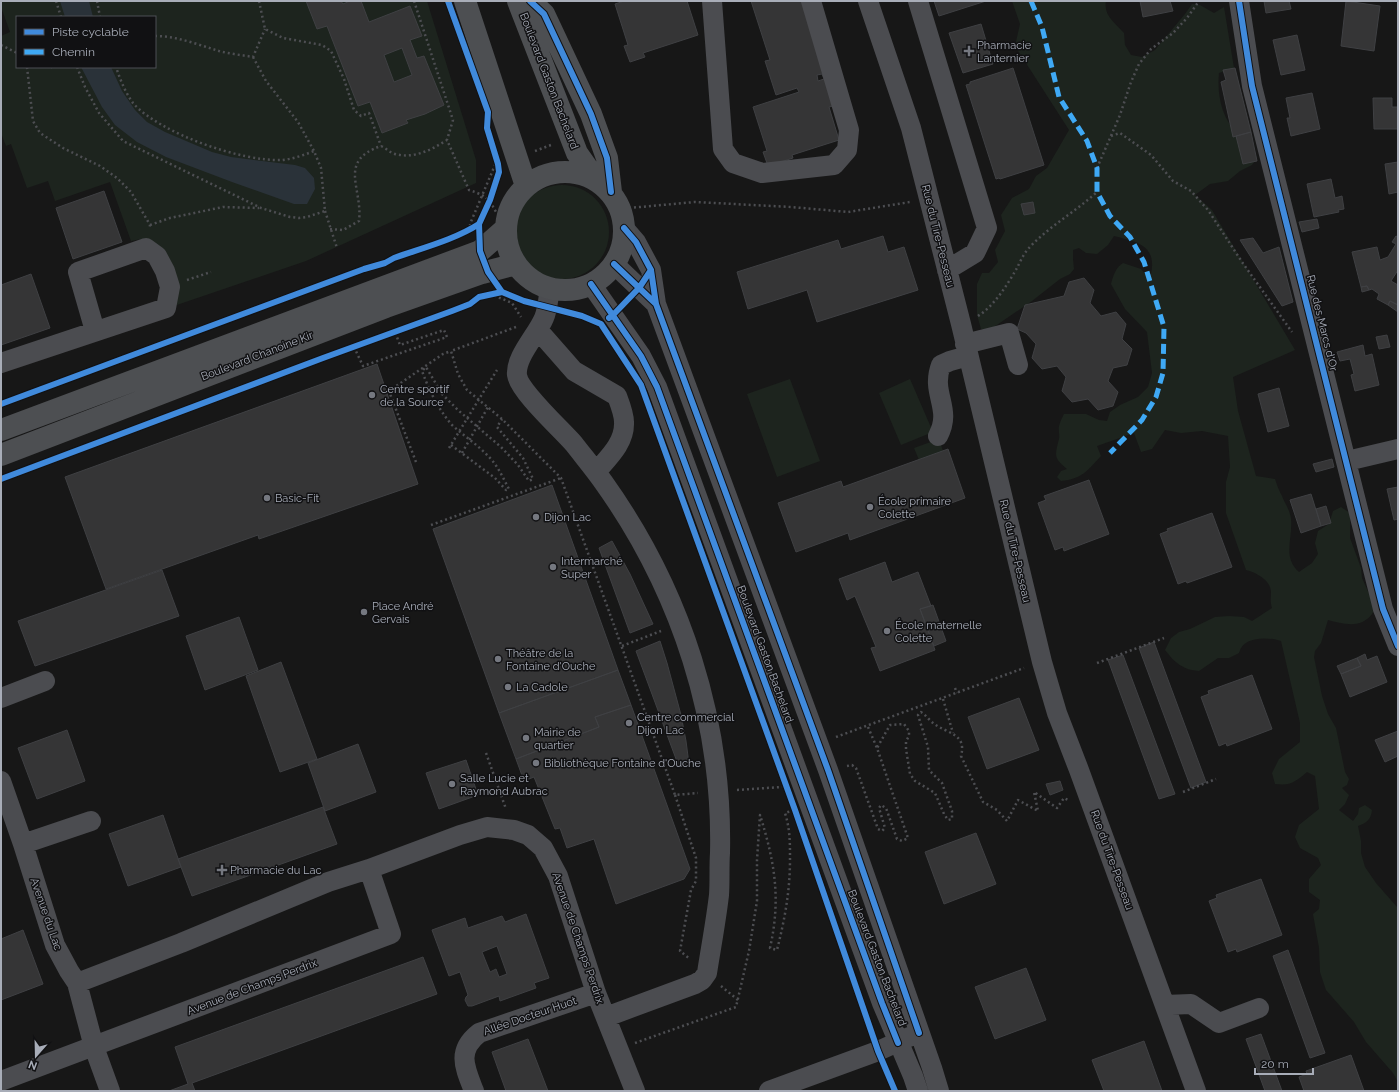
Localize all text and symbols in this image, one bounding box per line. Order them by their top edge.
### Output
street label: Boulevard Gaston Bachelard [517,11,581,151]
legend [16,16,156,68]
text: Piste cyclable [52,25,129,39]
place label: Pharmacie Lanternier [977,39,1032,65]
text: Chemin [52,45,95,59]
marker: Pharmacie Lanternier [964,46,974,56]
street label: Rue du Tire-Pesseau [919,183,957,289]
street label: Rue des Marcs d'Or [1304,273,1340,373]
street label: Boulevard Chanoine Kir [199,329,315,383]
place label: Centre sportif de la Source [380,383,450,409]
marker: Centre sportif de la Source [367,390,377,400]
place label: Basic-Fit [275,492,320,505]
marker: Basic-Fit [262,493,272,503]
place label: École primaire Colette [878,494,952,521]
street label: Rue du Tire-Pesseau [997,498,1033,604]
marker: École primaire Colette [865,502,875,512]
place label: Dijon Lac [544,511,591,524]
marker: Dijon Lac [531,512,541,522]
place label: Intermarché Super [561,555,623,581]
marker: Intermarché Super [548,562,558,572]
street label: Boulevard Gaston Bachelard [734,584,796,725]
place label: Place André Gervais [372,600,434,626]
marker: Place André Gervais [359,607,369,617]
place label: École maternelle Colette [895,618,982,645]
marker: École maternelle Colette [882,626,892,636]
place label: Théâtre de la Fontaine d'Ouche [506,647,596,673]
marker: Théâtre de la Fontaine d'Ouche [493,654,503,664]
place label: La Cadole [516,681,568,694]
marker: La Cadole [503,682,513,692]
place label: Centre commercial Dijon Lac [637,711,734,737]
marker: Centre commercial Dijon Lac [624,718,634,728]
place label: Mairie de quartier [534,726,581,752]
marker: Mairie de quartier [521,733,531,743]
place label: Bibliothèque Fontaine d'Ouche [544,757,702,770]
marker: Bibliothèque Fontaine d'Ouche [531,758,541,768]
place label: Salle Lucie et Raymond Aubrac [460,772,548,798]
marker: Salle Lucie et Raymond Aubrac [447,779,457,789]
street label: Rue du Tire-Pesseau [1088,808,1136,912]
place label: Pharmacie du Lac [230,864,322,877]
marker: Pharmacie du Lac [217,865,227,875]
street label: Avenue de Champs Perdrix [549,871,607,1006]
street label: Avenue du Lac [27,876,65,952]
street label: Boulevard Gaston Bachelard [845,888,909,1028]
street label: Avenue de Champs Perdrix [185,956,319,1018]
street label: Allée Docteur Huot [482,994,578,1038]
north arrow [16,1036,56,1076]
scale bar [1255,1050,1313,1076]
text: N [27,1057,39,1072]
text: 20 m [1261,1057,1289,1071]

